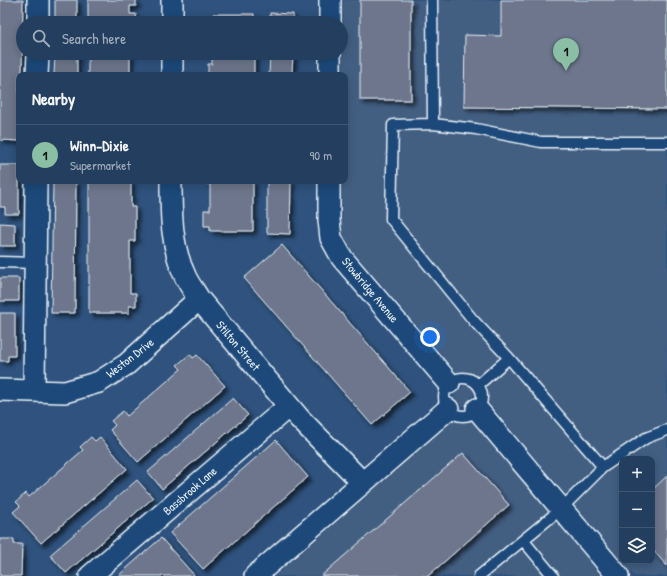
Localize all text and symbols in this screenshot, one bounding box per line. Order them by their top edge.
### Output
search box [16,16,348,60]
icon: search [30,27,52,49]
text: Search here [62,28,126,49]
pin: 1 [553,38,579,71]
text: Nearby [32,87,75,110]
text: Winn-Dixie [70,135,129,156]
text: 1 [43,146,47,164]
text: 90 m [310,146,332,164]
text: Supermarket [70,156,131,174]
street label: Stowbridge Avenue [338,253,403,326]
street label: Stilton Street [212,317,265,375]
your location [420,327,440,347]
street label: Weston Drive [102,333,157,382]
map controls [619,456,655,564]
button: + [619,456,655,492]
street label: Bassbrook Lane [159,462,220,519]
button: − [619,492,655,528]
button: layers [619,528,655,564]

